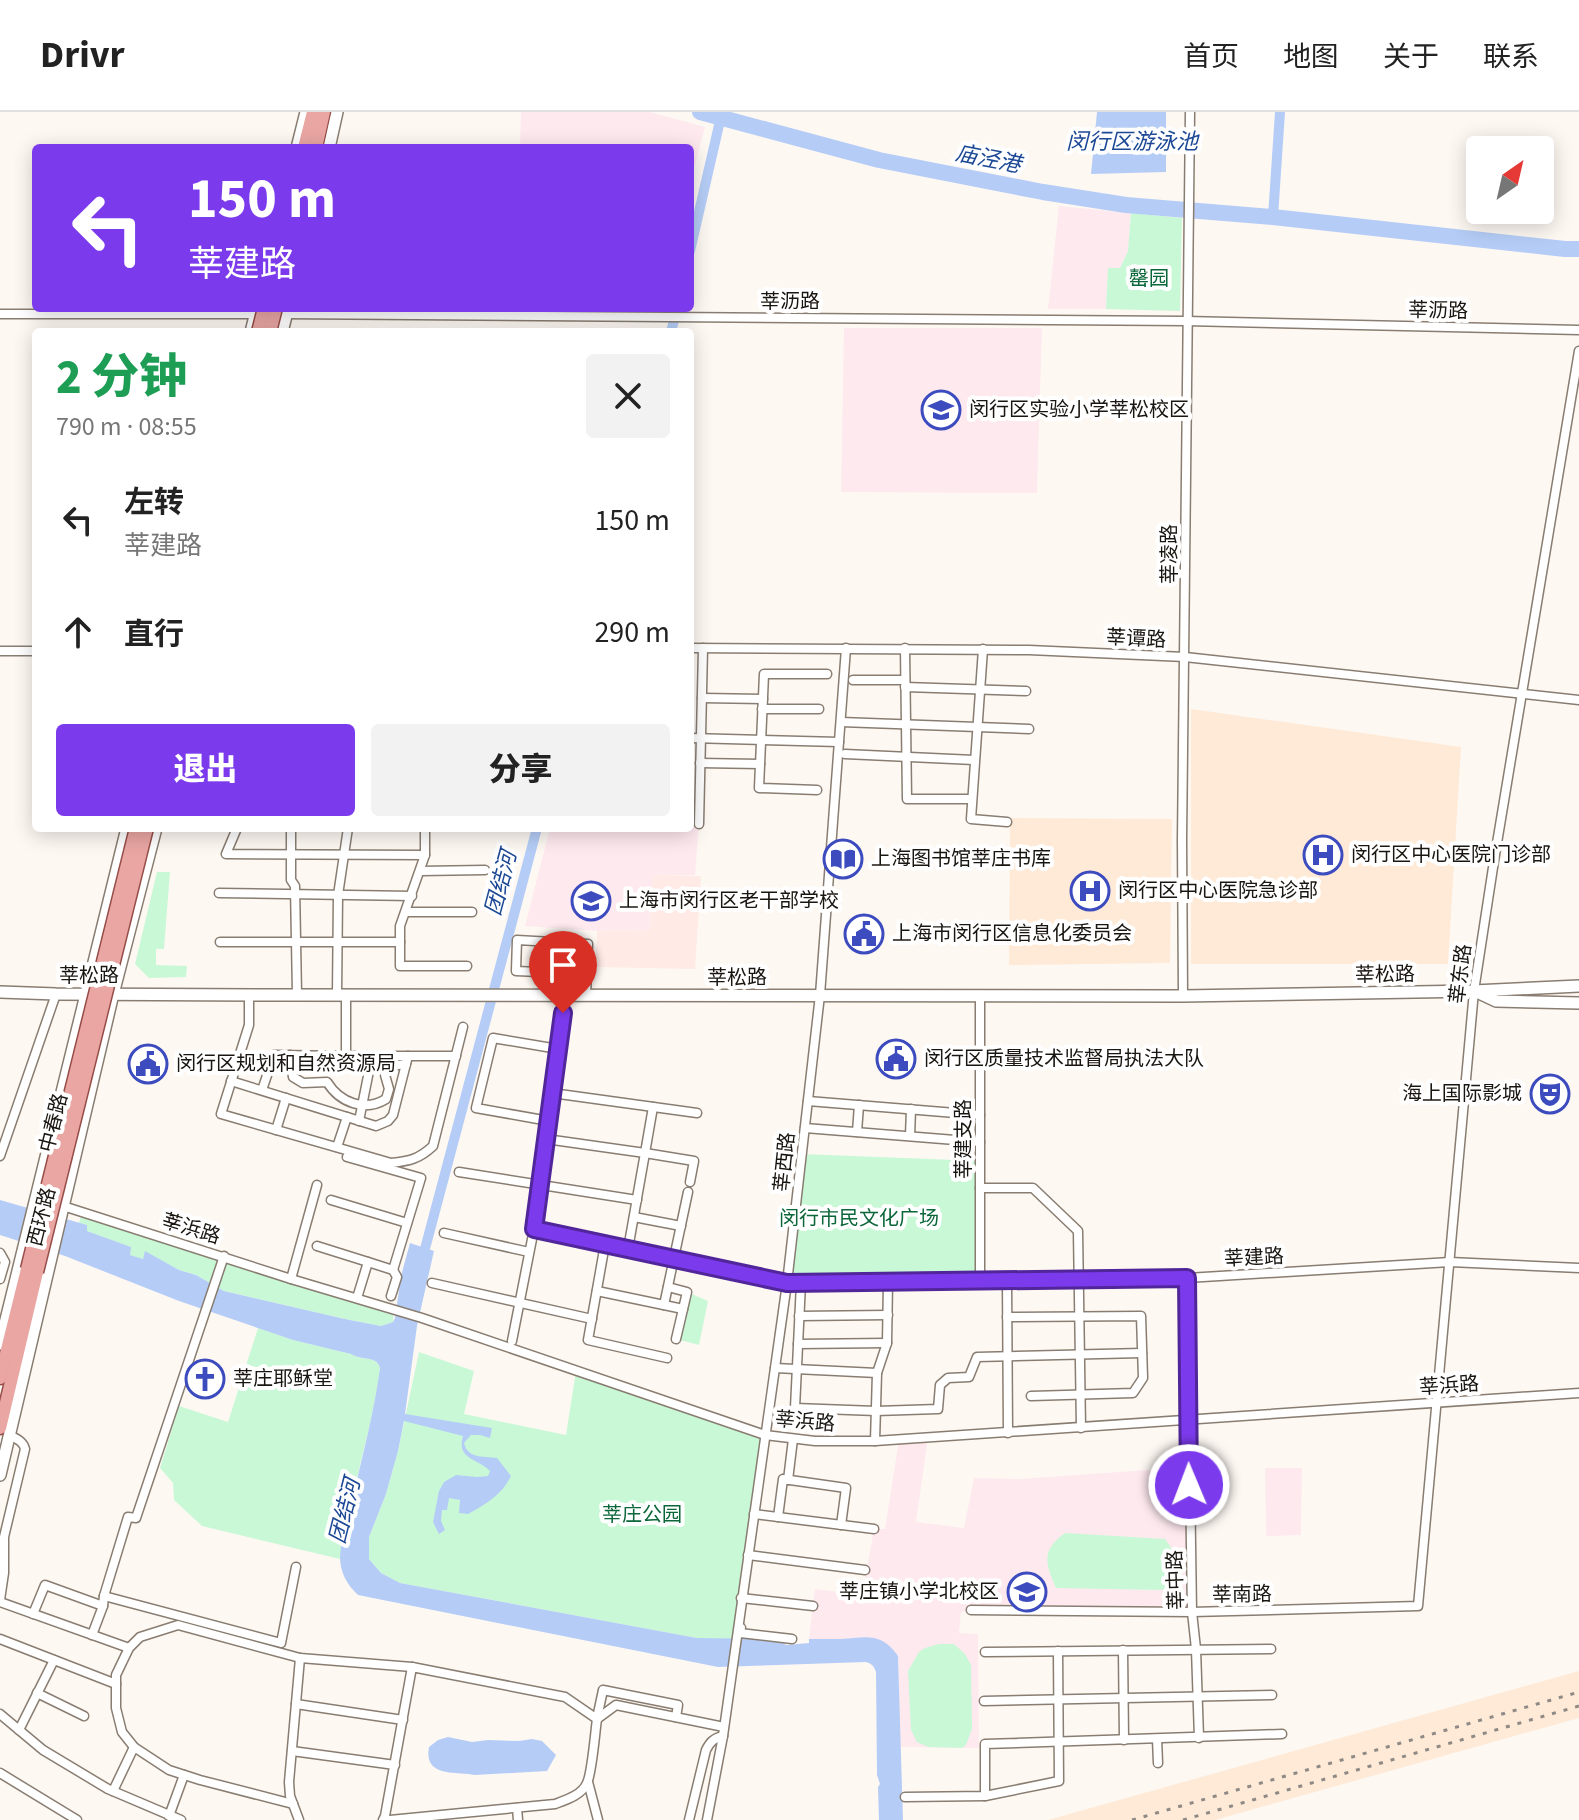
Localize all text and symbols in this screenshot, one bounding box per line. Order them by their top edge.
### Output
text: Drivr [40,28,125,82]
text: 首页 [1183,37,1239,77]
text: 地图 [1283,37,1339,77]
text: 关于 [1383,37,1439,77]
text: 联系 [1483,37,1539,77]
water label: 闵行区游泳池 [1066,126,1200,158]
north arrow [1466,136,1554,224]
map controls [1466,136,1554,224]
water label: 庙泾港 [953,137,1026,182]
text: 150 m [188,160,336,239]
icon: left [56,176,160,280]
text: 莘建路 [188,239,296,290]
park label: 罄园 [1129,265,1169,293]
street label: 莘沥路 [760,288,820,316]
street label: 莘沥路 [1408,296,1468,326]
text: 2 分钟 [56,344,187,412]
button: close [586,354,670,438]
school or university icon: 闵行区实验小学莘松校区 [920,389,962,431]
place label: 闵行区实验小学莘松校区 [969,396,1189,424]
text: 790 m · 08:55 [56,408,197,445]
text: 左转 [124,481,184,524]
icon: left [56,498,100,542]
text: 150 m [594,499,670,542]
street label: 莘凌路 [1156,524,1184,584]
text: 莘建路 [124,527,202,564]
icon: ahead [56,610,100,654]
text: 290 m [594,611,670,654]
text: 直行 [124,613,184,656]
street label: 莘谭路 [1105,623,1167,655]
button: 退出 [56,724,355,816]
button: 分享 [371,724,670,816]
hospital icon: 闵行区中心医院门诊部 [1302,834,1344,876]
library icon: 上海图书馆莘庄书库 [822,838,864,880]
place label: 闵行区中心医院门诊部 [1351,841,1551,869]
water label: 团结河 [477,843,526,919]
place label: 上海图书馆莘庄书库 [871,845,1051,873]
hospital icon: 闵行区中心医院急诊部 [1069,870,1111,912]
place label: 闵行区中心医院急诊部 [1118,877,1318,905]
school or university icon: 上海市闵行区老干部学校 [570,880,612,922]
place label: 上海市闵行区老干部学校 [619,887,839,915]
public building icon: 上海市闵行区信息化委员会 [843,913,885,955]
place label: 上海市闵行区信息化委员会 [892,920,1132,948]
pin [529,931,597,1013]
icon: arrive [541,943,585,987]
street label: 莘东路 [1443,943,1479,1005]
street label: 莘松路 [1355,960,1415,990]
street label: 莘松路 [59,962,119,990]
street label: 莘松路 [707,964,767,992]
public building icon: 闵行区质量技术监督局执法大队 [875,1038,917,1080]
public building icon: 闵行区规划和自然资源局 [127,1043,169,1085]
place label: 闵行区质量技术监督局执法大队 [924,1045,1204,1073]
place label: 闵行区规划和自然资源局 [176,1050,396,1078]
theatre icon: 海上国际影城 [1529,1073,1571,1115]
place label: 海上国际影城 [1402,1080,1522,1108]
street label: 中春路 [33,1091,75,1155]
street label: 莘建支路 [950,1099,978,1179]
street label: 莘西路 [768,1131,802,1193]
street label: 西环路 [21,1185,63,1249]
park label: 闵行市民文化广场 [779,1205,939,1233]
street label: 莘浜路 [158,1207,224,1251]
street label: 莘建路 [1223,1242,1285,1274]
church icon: 莘庄耶稣堂 [184,1358,226,1400]
place label: 莘庄耶稣堂 [233,1365,333,1393]
street label: 莘浜路 [1418,1370,1480,1402]
street label: 莘浜路 [774,1405,836,1439]
position arrow [1147,1443,1231,1527]
water label: 团结河 [321,1471,369,1547]
park label: 莘庄公园 [602,1501,682,1529]
street label: 莘中路 [1161,1550,1191,1610]
school or university icon: 莘庄镇小学北校区 [1006,1571,1048,1613]
place label: 莘庄镇小学北校区 [839,1578,999,1606]
street label: 莘南路 [1212,1580,1272,1610]

